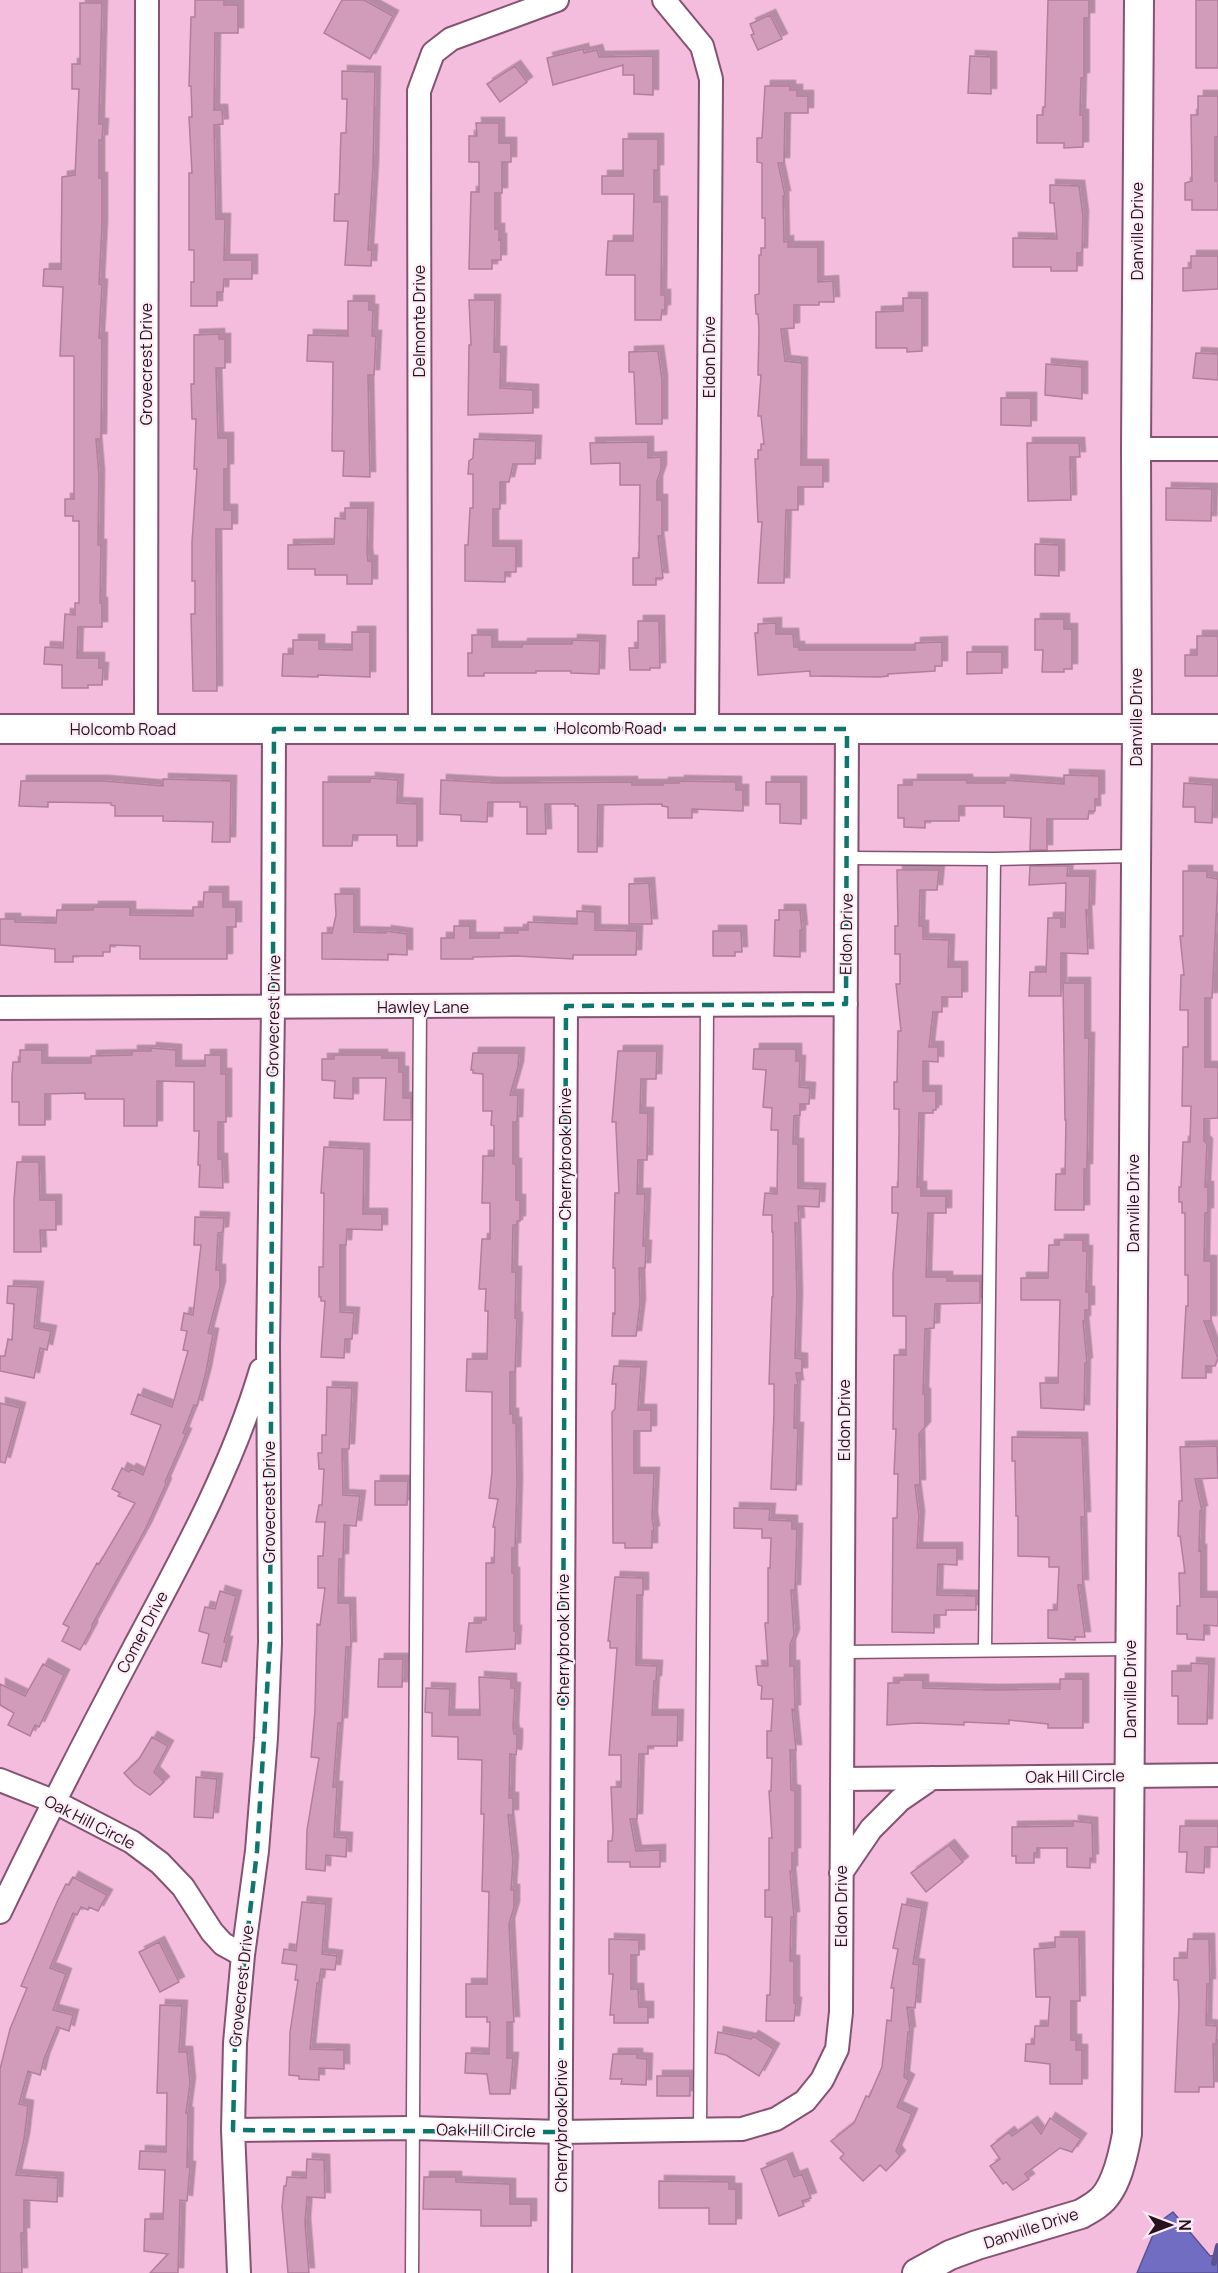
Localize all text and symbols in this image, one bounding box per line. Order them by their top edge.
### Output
street label: Danville Drive [1126,182,1148,280]
street label: Delmonte Drive [408,265,430,377]
street label: Grovecrest Drive [135,303,157,425]
street label: Eldon Drive [698,316,720,398]
street label: Danville Drive [1125,668,1147,766]
street label: Holcomb Road [556,717,662,739]
street label: Holcomb Road [70,718,176,740]
street label: Eldon Drive [834,893,858,975]
street label: Grovecrest Drive [261,955,285,1077]
street label: Hawley Lane [377,996,469,1018]
street label: Cherrybrook Drive [554,1088,576,1220]
street label: Danville Drive [1122,1154,1144,1252]
street label: Eldon Drive [833,1379,855,1461]
street label: Grovecrest Drive [258,1441,280,1563]
street label: Cherrybrook Drive [552,1574,574,1706]
street label: Comer Drive [111,1587,173,1677]
street label: Danville Drive [1119,1640,1141,1738]
street label: Oak Hill Circle [1025,1764,1125,1788]
street label: Oak Hill Circle [41,1790,139,1854]
street label: Eldon Drive [830,1865,852,1947]
street label: Grovecrest Drive [224,1924,258,2048]
street label: Cherrybrook Drive [550,2060,572,2192]
street label: Oak Hill Circle [436,2118,536,2142]
north arrow [1140,2195,1200,2255]
street label: Danville Drive [981,2202,1081,2254]
text: N [1174,2219,1196,2231]

